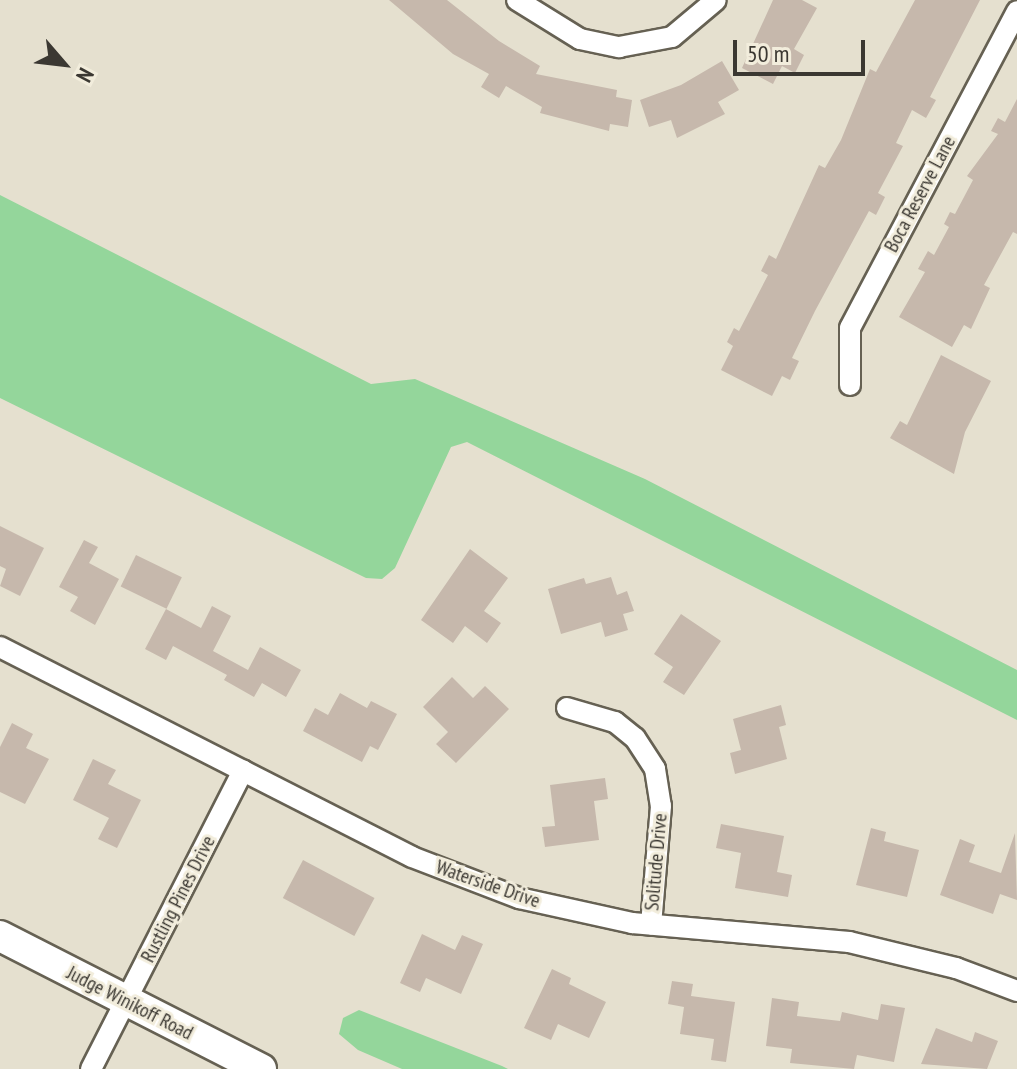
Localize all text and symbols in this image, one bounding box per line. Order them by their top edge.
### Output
north arrow [24,24,104,104]
scale bar [737,24,869,74]
text: 50 m [747,38,789,69]
text: N [70,63,100,87]
street label: Boca Reserve Lane [879,132,961,256]
street label: Solitude Drive [640,812,672,912]
street label: Rustling Pines Drive [136,832,220,966]
street label: Waterside Drive [433,855,543,913]
street label: Judge Winikoff Road [63,961,197,1045]

